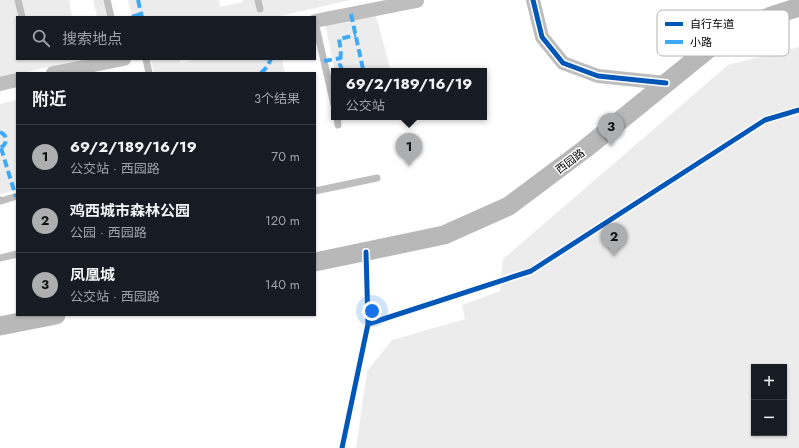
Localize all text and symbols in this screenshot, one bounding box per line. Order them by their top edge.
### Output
legend [657,10,789,56]
search box [16,16,316,60]
text: 自行车道 [690,16,734,32]
icon: search [30,27,52,49]
text: 搜索地点 [62,28,122,50]
text: 小路 [690,34,712,50]
popup [331,68,487,120]
text: 69/2/189/16/19 [346,73,472,95]
text: 附近 [32,87,66,111]
text: 3个结果 [254,89,300,108]
text: 公交站 [346,96,385,115]
pin: 3 [598,113,624,146]
pin: 1 [396,133,422,166]
text: 69/2/189/16/19 [70,136,197,158]
street label: 西园路 [552,145,588,177]
text: 1 [42,147,48,166]
text: 70 m [271,147,300,166]
text: 公交站 · 西园路 [70,159,160,178]
text: 鸡西城市森林公园 [70,200,190,222]
text: 2 [41,211,49,230]
text: 120 m [265,211,300,230]
text: 公园 · 西园路 [70,223,147,242]
pin: 2 [601,223,627,256]
text: 凤凰城 [70,264,115,286]
text: 3 [41,275,49,294]
text: 140 m [265,275,300,294]
text: 公交站 · 西园路 [70,287,160,306]
your location [362,301,382,321]
map controls [751,364,787,436]
button: + [751,364,787,400]
button: − [751,400,787,436]

